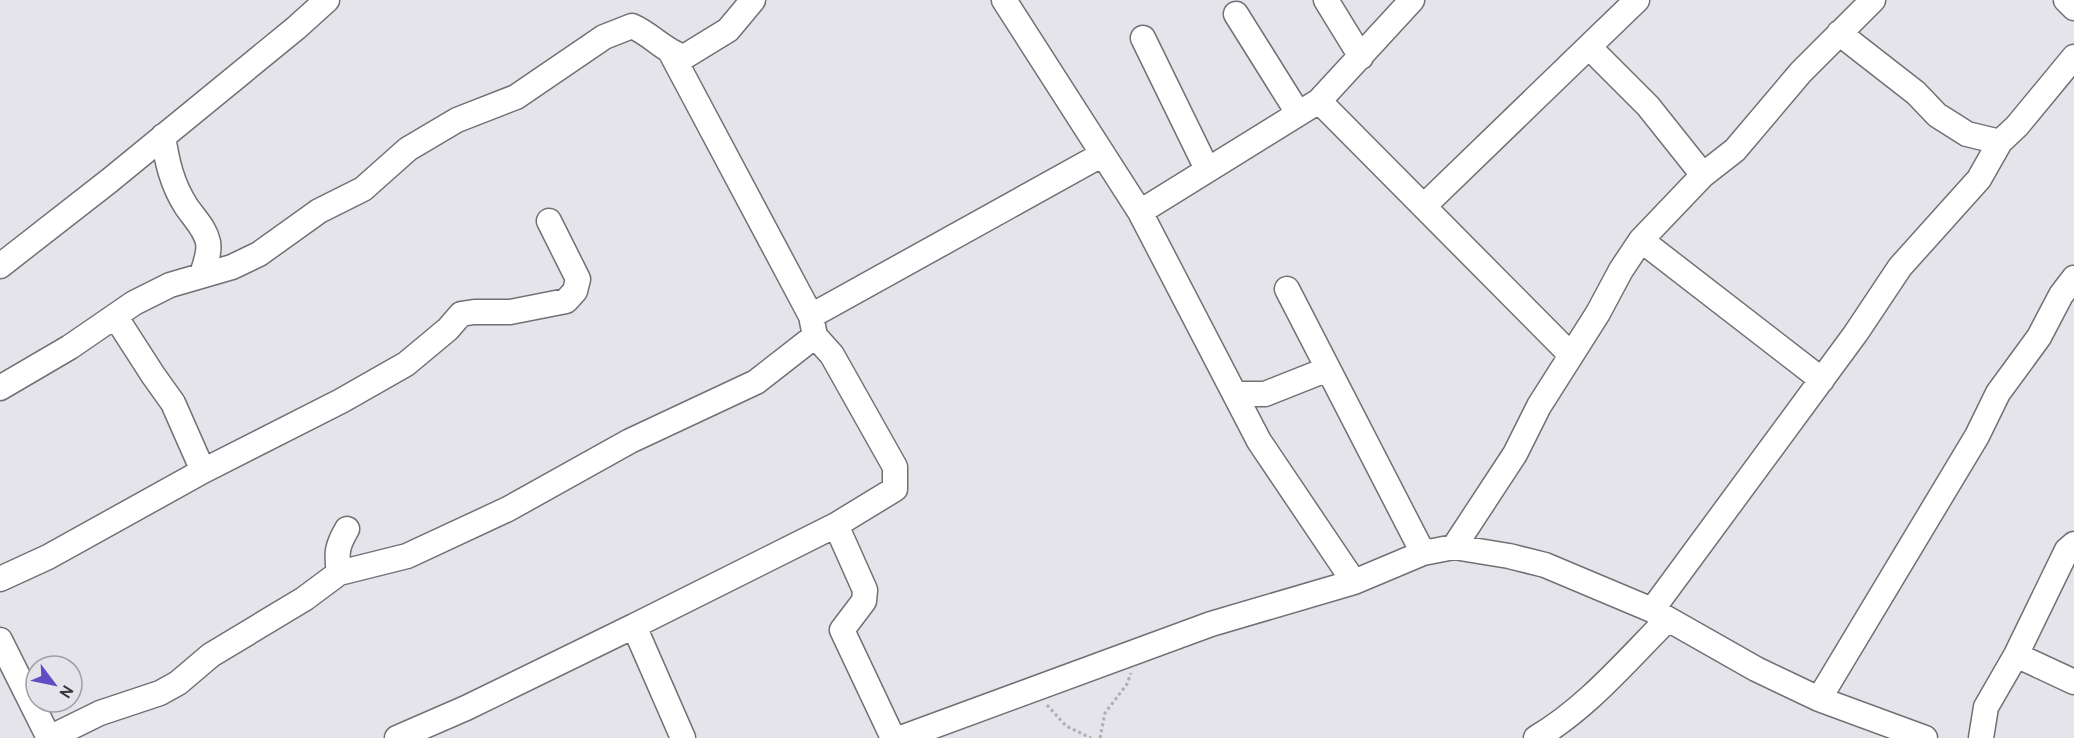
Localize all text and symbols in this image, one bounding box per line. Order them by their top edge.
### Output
north arrow [24,654,84,714]
text: N [55,682,77,702]

